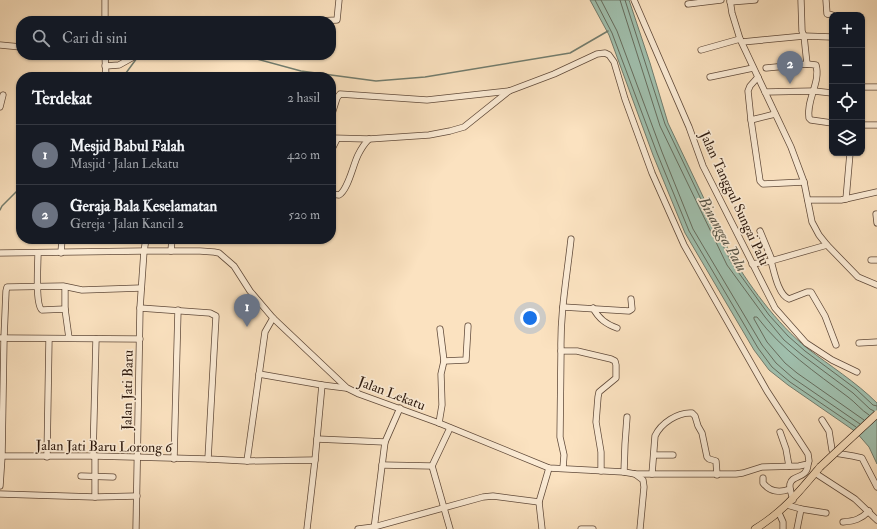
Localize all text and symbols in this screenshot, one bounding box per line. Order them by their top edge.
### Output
map controls [829,12,865,156]
button: + [829,12,865,48]
search box [16,16,336,60]
icon: search [30,27,52,49]
text: Cari di sini [62,29,127,48]
button: − [829,48,865,84]
pin: 2 [777,51,803,84]
button: locate [829,84,865,120]
text: Terdekat [32,88,92,109]
text: 2 hasil [287,90,320,106]
button: layers [829,120,865,156]
street label: Jalan Tanggul Sungai Palu [696,128,773,268]
text: Mesjid Babul Falah [70,137,185,156]
text: 1 [43,147,47,163]
text: 420 m [287,147,320,163]
text: Masjid · Jalan Lekatu [70,156,179,172]
water label: Binangga Palu [694,193,751,275]
text: Geraja Bala Keselamatan [70,197,217,216]
text: 2 [42,207,48,223]
text: 520 m [288,207,320,223]
text: Gereja · Jalan Kancil 2 [70,216,184,232]
pin: 1 [234,294,260,327]
your location [520,308,540,328]
street label: Jalan Jati Baru [118,350,137,431]
street label: Jalan Lekatu [355,372,428,414]
street label: Jalan Jati Baru Lorong 6 [35,437,173,456]

